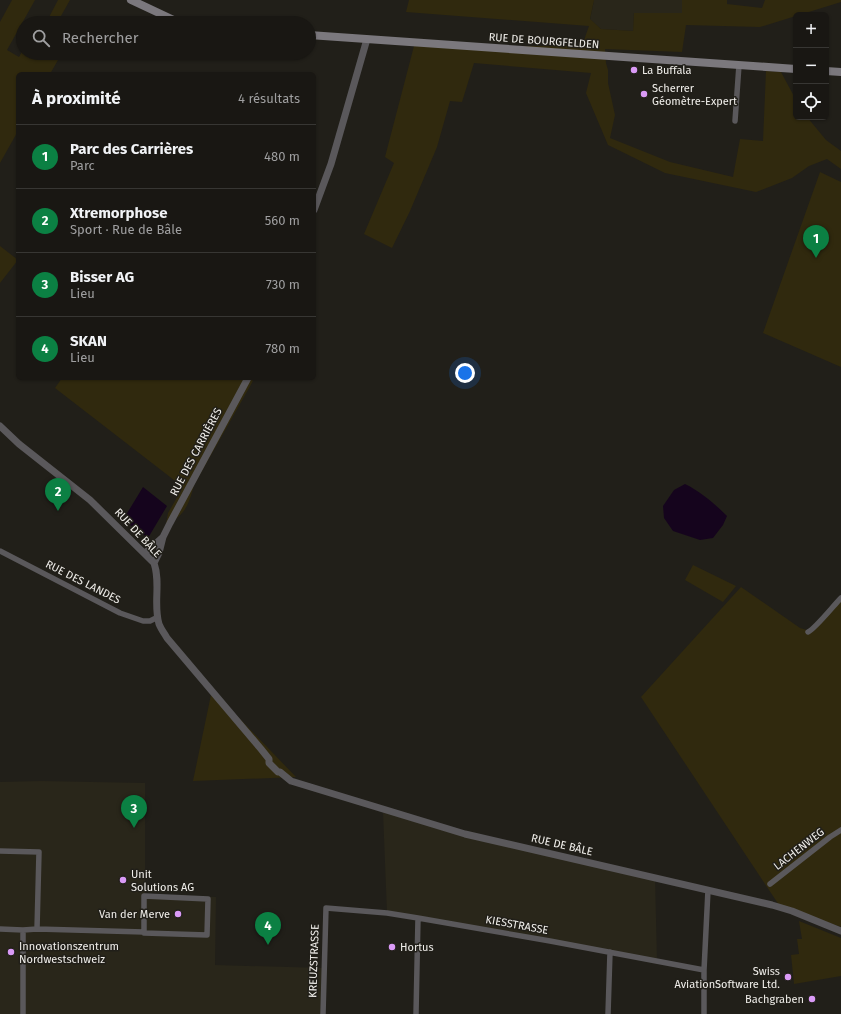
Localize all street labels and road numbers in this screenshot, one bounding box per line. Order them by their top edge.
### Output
street label: RUE DE BOURGFELDEN [488,31,600,51]
street label: RUE DES CARRIÈRES [166,405,225,498]
street label: RUE DE BÂLE [112,506,164,560]
street label: RUE DES LANDES [43,557,123,607]
street label: LACHENWEG [771,825,827,873]
street label: RUE DE BÂLE [530,832,594,858]
street label: KIESSTRASSE [485,913,550,937]
street label: KREUZSTRASSE [306,924,322,998]

